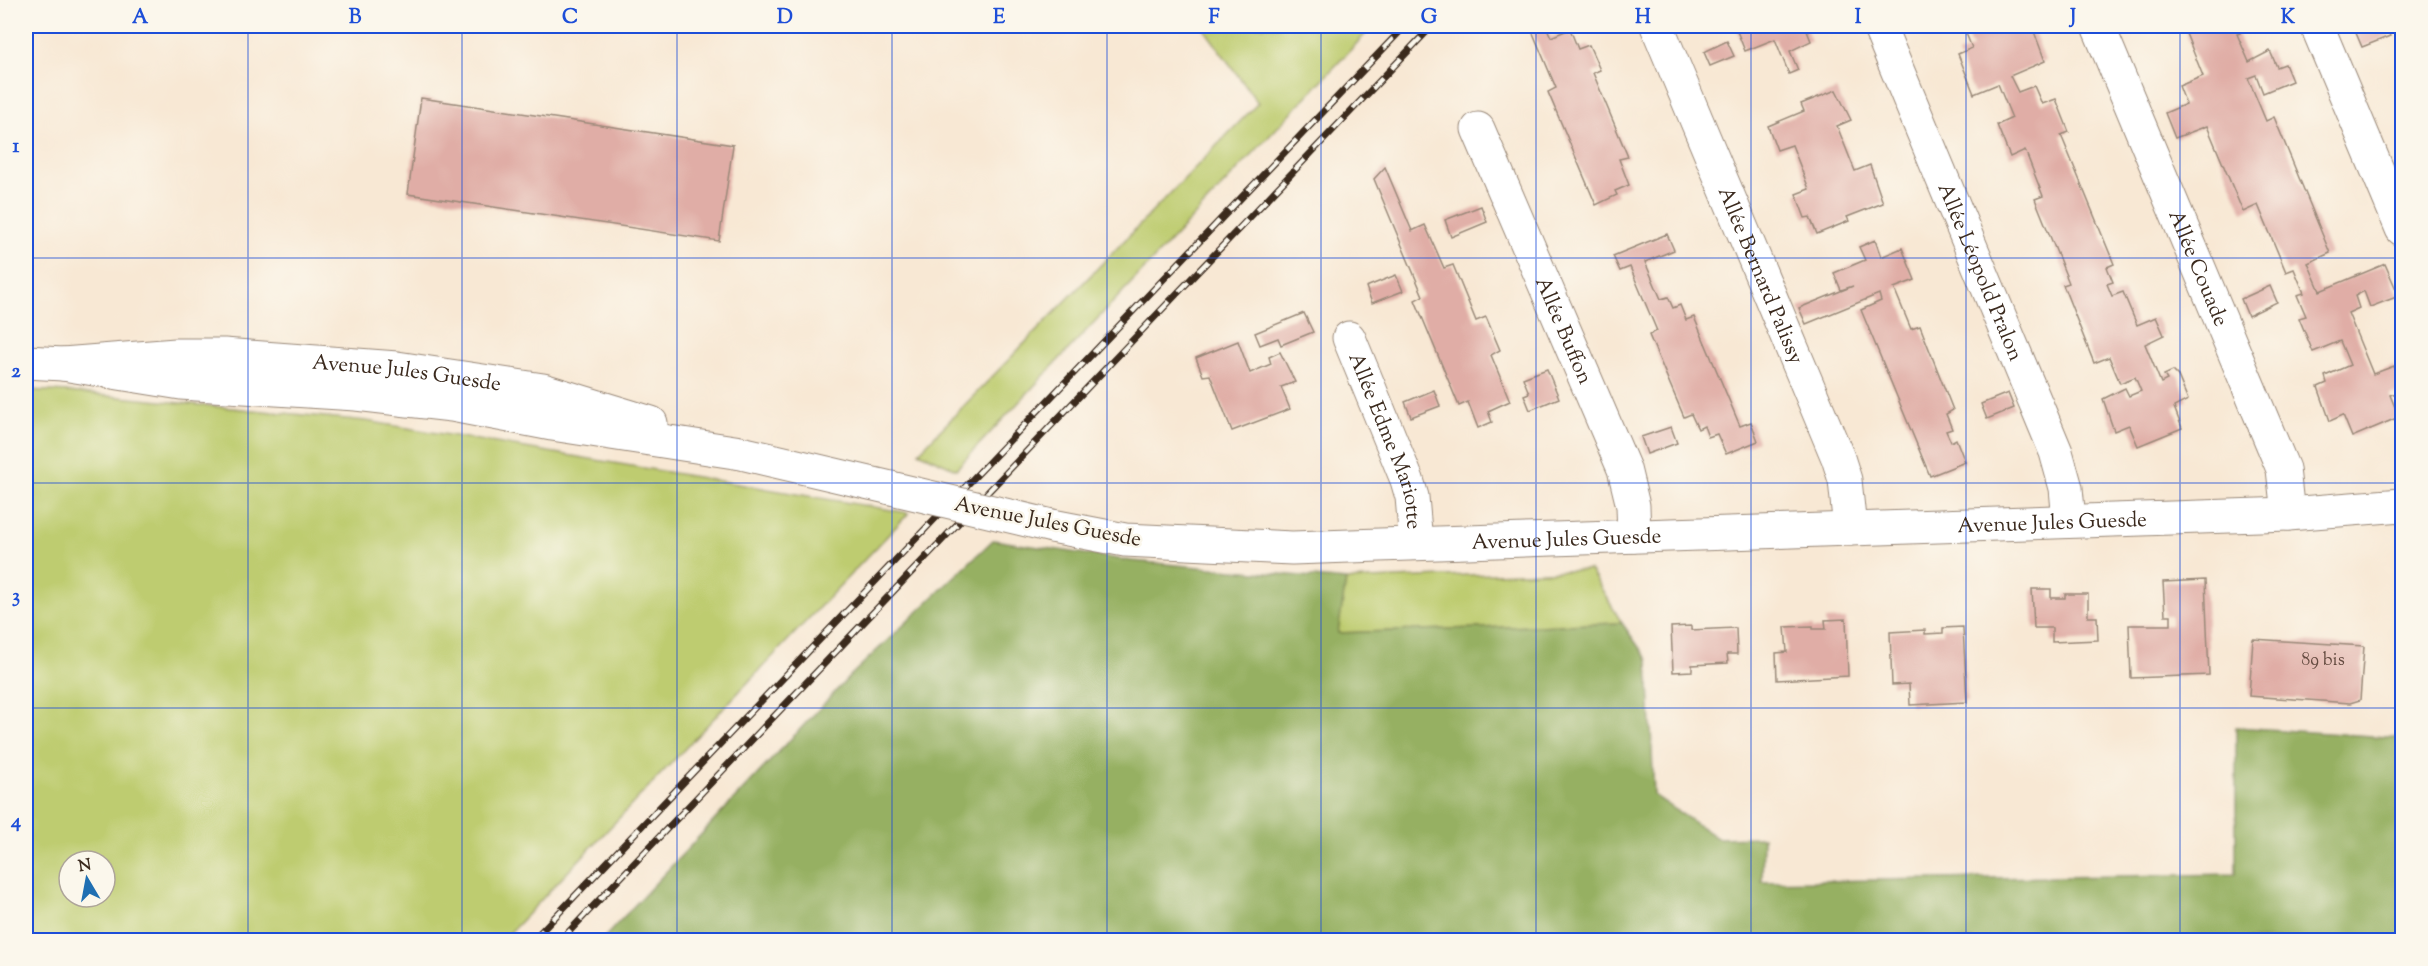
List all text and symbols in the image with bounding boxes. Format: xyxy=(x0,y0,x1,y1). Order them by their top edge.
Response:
text: A xyxy=(132,4,149,33)
text: B xyxy=(349,4,362,33)
text: C xyxy=(562,4,578,33)
text: D xyxy=(777,4,793,33)
text: E xyxy=(993,4,1006,33)
text: F xyxy=(1208,4,1220,33)
text: G xyxy=(1421,4,1438,33)
text: H xyxy=(1635,4,1651,33)
text: I xyxy=(1855,4,1862,33)
text: J xyxy=(2068,4,2076,33)
text: K xyxy=(2281,4,2296,33)
text: 1 xyxy=(13,133,20,162)
street label: Allée Léopold Pralon xyxy=(1929,179,2030,366)
street label: Allée Bernard Palissy xyxy=(1709,183,1810,370)
street label: Allée Couade xyxy=(2159,206,2235,331)
street label: Allée Buffon xyxy=(1526,273,1599,389)
street label: Avenue Jules Guesde xyxy=(311,349,503,400)
street label: Allée Edme Mariotte xyxy=(1340,349,1428,531)
text: 2 xyxy=(11,358,21,387)
street label: Avenue Jules Guesde xyxy=(952,490,1144,556)
street label: Avenue Jules Guesde xyxy=(1957,506,2148,542)
street label: Avenue Jules Guesde xyxy=(1471,522,1662,559)
text: 3 xyxy=(12,583,20,612)
house number: 89 bis xyxy=(2301,648,2345,674)
text: 4 xyxy=(10,808,21,837)
north arrow xyxy=(57,849,117,909)
text: N xyxy=(77,854,93,879)

